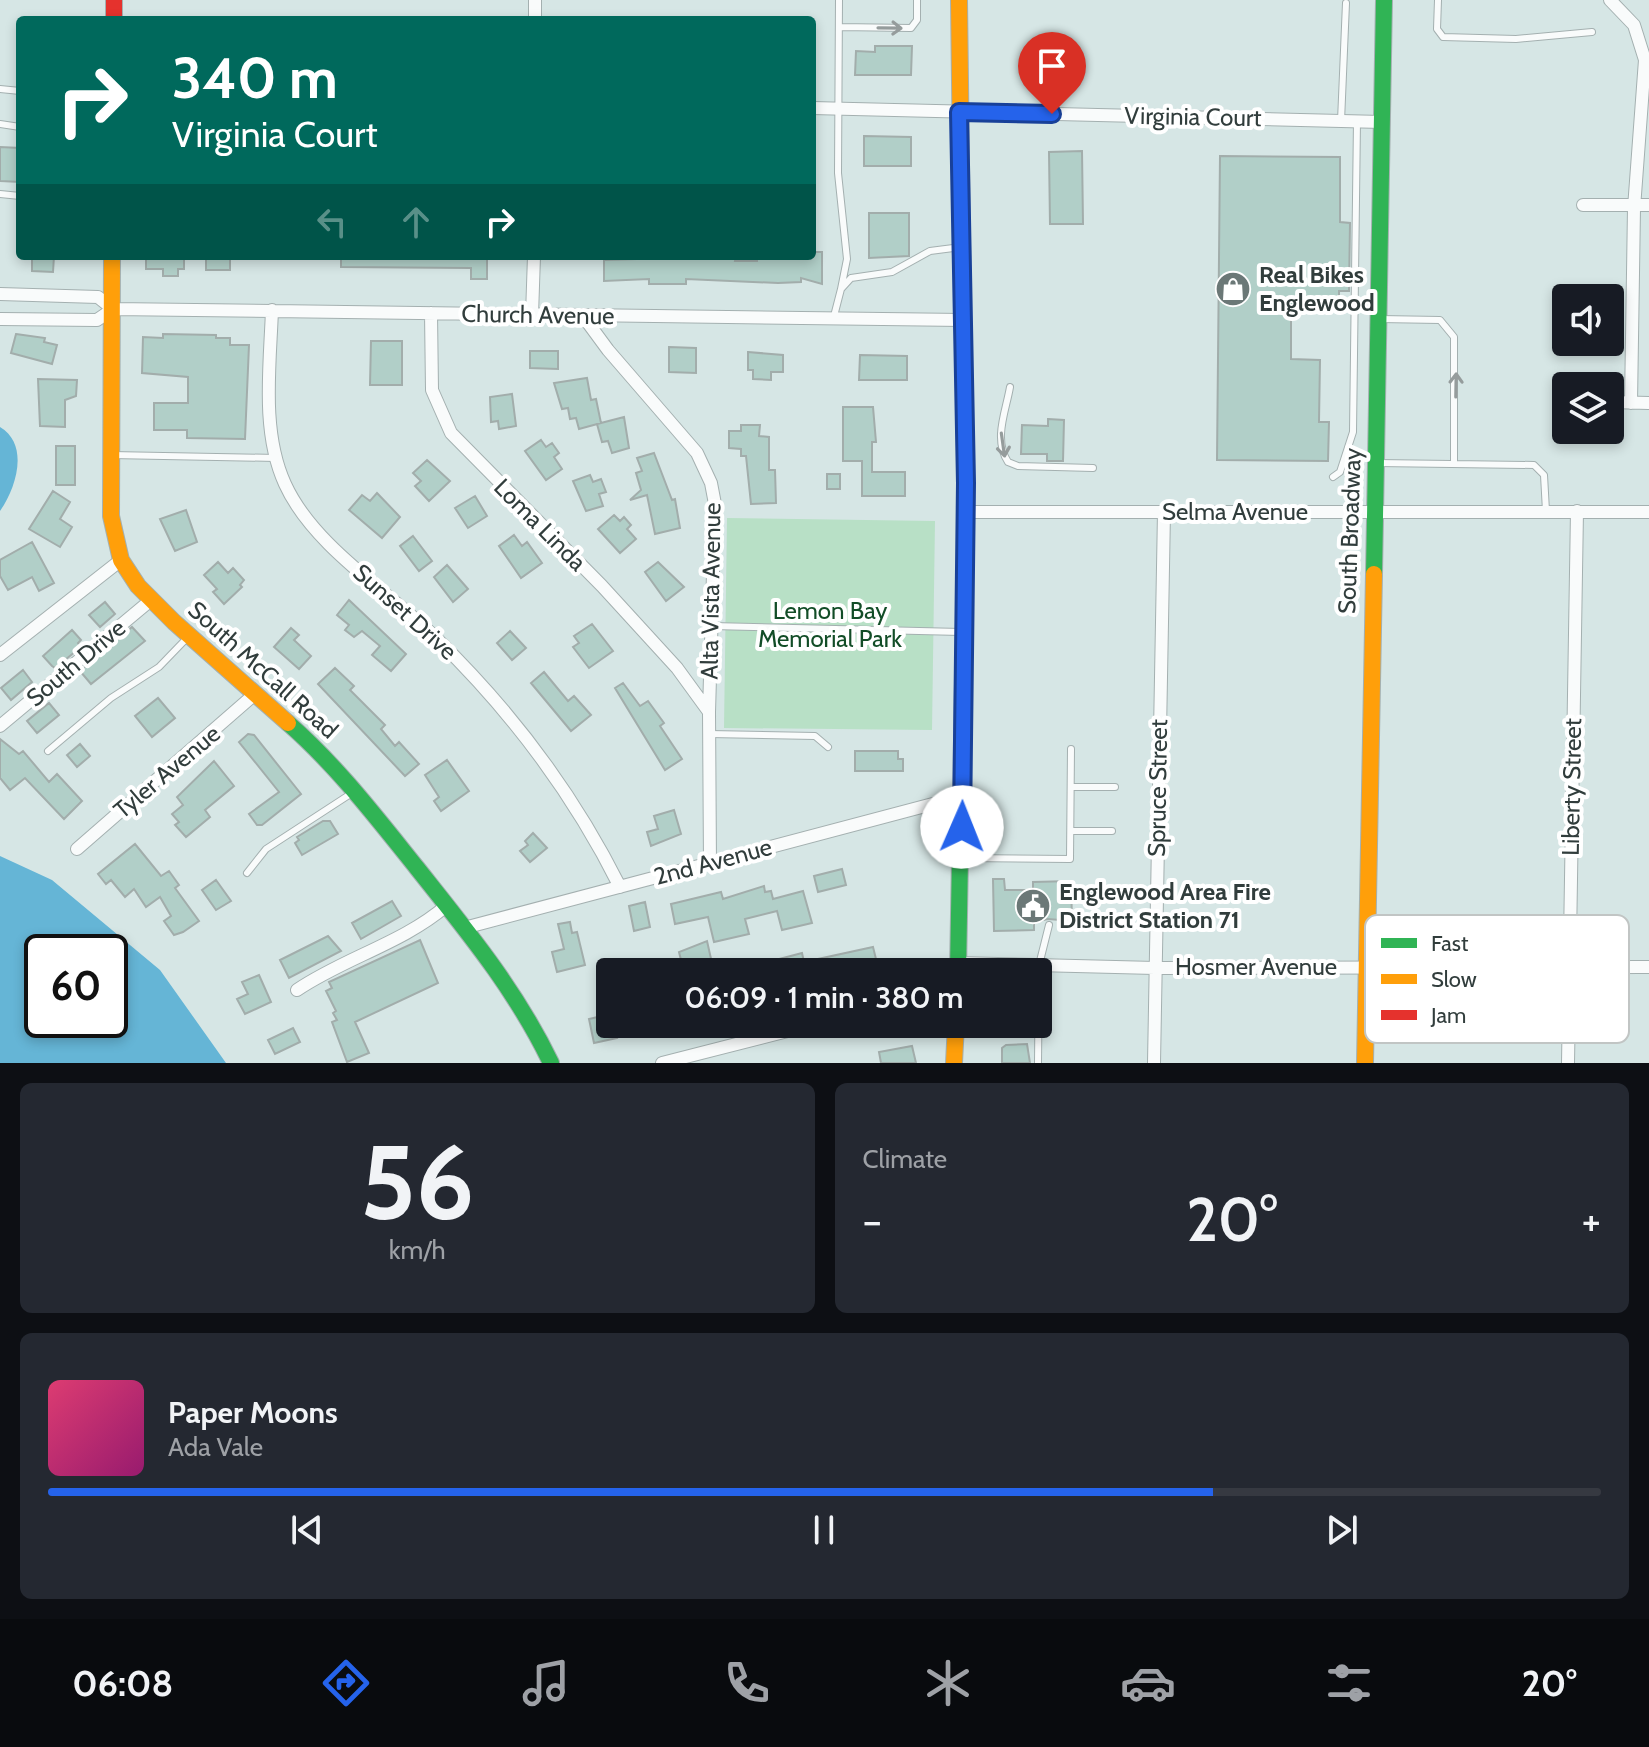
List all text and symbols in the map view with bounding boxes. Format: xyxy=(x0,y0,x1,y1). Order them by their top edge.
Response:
one-way arrow xyxy=(876,20,903,35)
pin xyxy=(1018,32,1086,114)
text: 340 m xyxy=(172,44,338,112)
icon: arrive xyxy=(1030,44,1074,88)
icon: right xyxy=(40,48,144,152)
street label: Virginia Court xyxy=(1124,101,1262,132)
text: Virginia Court xyxy=(172,112,378,156)
icon: left xyxy=(310,200,354,244)
icon: ahead xyxy=(394,200,438,244)
icon: right xyxy=(478,200,522,244)
place label: Real Bikes Englewood xyxy=(1259,260,1375,317)
shop icon: Real Bikes Englewood xyxy=(1214,270,1252,308)
map controls xyxy=(1552,284,1624,444)
button: sound xyxy=(1552,284,1624,356)
street label: Church Avenue xyxy=(461,299,615,330)
one-way arrow xyxy=(1448,372,1463,399)
button: layers xyxy=(1552,372,1624,444)
one-way arrow xyxy=(996,431,1011,457)
street label: South Broadway xyxy=(1332,447,1367,615)
street label: Loma Linda xyxy=(488,473,593,577)
street label: Selma Avenue xyxy=(1162,497,1308,526)
street label: Alta Vista Avenue xyxy=(694,502,727,680)
street label: Sunset Drive xyxy=(348,558,463,666)
street label: South McCall Road xyxy=(183,595,344,744)
park label: Lemon Bay Memorial Park xyxy=(758,596,902,653)
street label: South Drive xyxy=(20,613,131,712)
street label: Liberty Street xyxy=(1556,718,1587,856)
street label: Tyler Avenue xyxy=(108,719,226,824)
street label: Spruce Street xyxy=(1142,719,1173,857)
position arrow xyxy=(920,785,1004,869)
street label: 2nd Avenue xyxy=(651,832,775,891)
place label: Englewood Area Fire District Station 71 xyxy=(1059,877,1271,934)
public building icon: Englewood Area Fire District Station 71 xyxy=(1014,887,1052,925)
legend xyxy=(1365,915,1629,1043)
text: Fast xyxy=(1431,930,1469,957)
speed limit sign: 60 xyxy=(24,934,128,1038)
street label: Hosmer Avenue xyxy=(1175,952,1337,981)
text: Slow xyxy=(1431,966,1477,993)
text: 06:09 · 1 min · 380 m xyxy=(685,979,963,1016)
text: Jam xyxy=(1430,1002,1466,1029)
text: 56 xyxy=(360,1119,474,1245)
text: Climate xyxy=(863,1143,947,1175)
text: 20° xyxy=(1186,1183,1277,1256)
text: − xyxy=(863,1194,882,1247)
text: + xyxy=(1582,1194,1601,1247)
text: km/h xyxy=(389,1234,446,1266)
text: Paper Moons xyxy=(168,1394,338,1431)
text: Ada Vale xyxy=(168,1431,263,1463)
icon: previous xyxy=(285,1508,329,1552)
icon: pause xyxy=(802,1508,846,1552)
icon: next xyxy=(1320,1508,1364,1552)
icon: directions xyxy=(318,1655,374,1711)
icon: music xyxy=(518,1655,574,1711)
icon: phone xyxy=(719,1655,775,1711)
icon: climate xyxy=(920,1655,976,1711)
icon: car xyxy=(1120,1655,1176,1711)
icon: filters xyxy=(1321,1655,1377,1711)
text: 06:08 xyxy=(72,1661,173,1705)
text: 20° xyxy=(1522,1661,1577,1705)

